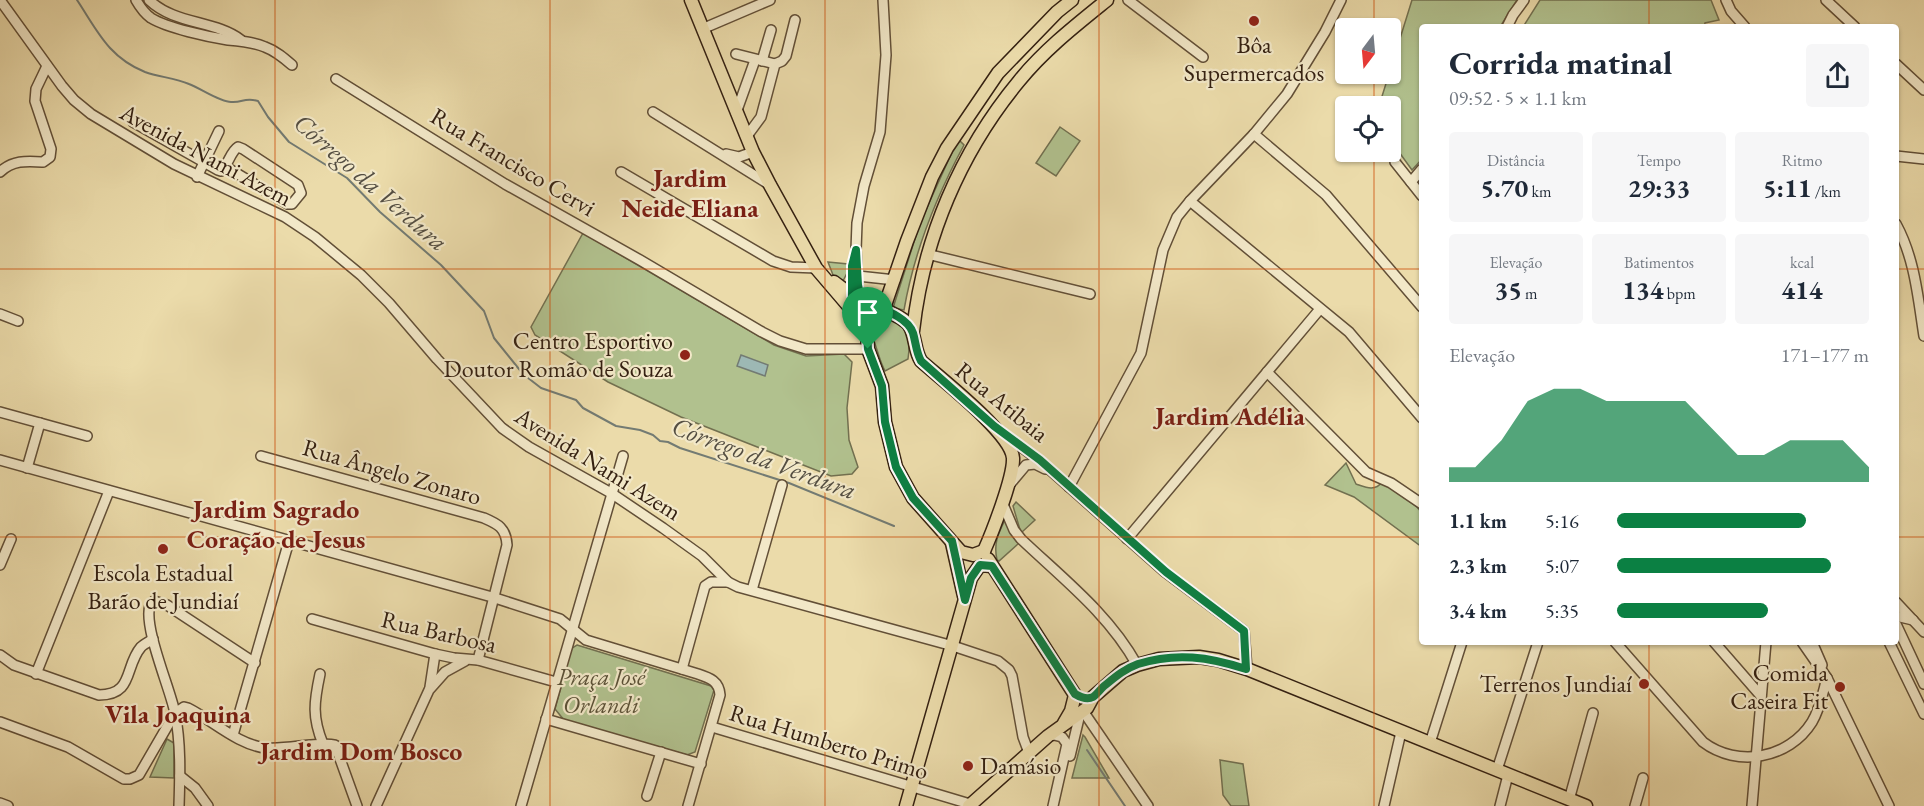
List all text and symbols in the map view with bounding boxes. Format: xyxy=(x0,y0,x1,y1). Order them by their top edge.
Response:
marker: Bôa Supermercados xyxy=(1247,14,1261,28)
north arrow xyxy=(1335,18,1401,84)
map controls xyxy=(1335,18,1401,162)
place label: Bôa Supermercados xyxy=(1184,29,1324,88)
text: Corrida matinal xyxy=(1449,41,1672,84)
button: share xyxy=(1806,44,1869,107)
text: 09:52 · 5 × 1.1 km xyxy=(1449,85,1587,111)
street label: Avenida Nami Azem xyxy=(114,96,298,213)
button: locate xyxy=(1335,96,1401,162)
street label: Rua Francisco Cervi xyxy=(425,100,601,223)
water label: Córrego da Verdura xyxy=(287,106,455,258)
text: Distância xyxy=(1487,150,1545,171)
text: Tempo xyxy=(1637,150,1681,171)
text: Ritmo xyxy=(1782,150,1822,171)
district label: Jardim Neide Eliana xyxy=(621,161,759,225)
text: 5.70 xyxy=(1481,171,1528,205)
text: 29:33 xyxy=(1628,171,1690,205)
text: 5:11 xyxy=(1763,171,1812,205)
text: km xyxy=(1528,181,1551,202)
text: /km xyxy=(1812,181,1841,202)
text: Elevação xyxy=(1490,252,1542,273)
text: Batimentos xyxy=(1624,252,1694,273)
text: kcal xyxy=(1790,252,1814,273)
text: 35 xyxy=(1494,273,1522,307)
text: 134 xyxy=(1622,273,1664,307)
text: 414 xyxy=(1781,273,1823,307)
text: m xyxy=(1522,283,1538,304)
text: bpm xyxy=(1664,283,1696,304)
pin xyxy=(842,287,893,349)
icon: arrive xyxy=(851,296,884,329)
place label: Centro Esportivo Doutor Romão de Souza xyxy=(444,325,673,384)
text: Elevação xyxy=(1449,342,1515,368)
text: 171–177 m xyxy=(1781,342,1869,368)
marker: Centro Esportivo Doutor Romão de Souza xyxy=(678,348,692,362)
street label: Rua Atibaia xyxy=(949,355,1056,449)
street label: Avenida Nami Azem xyxy=(508,399,687,527)
district label: Jardim Adélia xyxy=(1152,399,1305,433)
water label: Córrego da Verdura xyxy=(667,409,861,507)
street label: Rua Ângelo Zonaro xyxy=(299,431,485,512)
district label: Jardim Sagrado Coração de Jesus xyxy=(187,492,365,556)
text: 1.1 km xyxy=(1449,508,1507,534)
text: 5:16 xyxy=(1545,508,1579,534)
marker: Escola Estadual Barão de Jundiaí xyxy=(156,542,170,556)
text: 2.3 km xyxy=(1449,553,1507,579)
text: 5:07 xyxy=(1545,553,1579,579)
place label: Escola Estadual Barão de Jundiaí xyxy=(87,557,239,616)
text: 3.4 km xyxy=(1449,598,1507,624)
text: 5:35 xyxy=(1545,598,1579,624)
street label: Rua Barbosa xyxy=(378,603,500,660)
place label: Comida Caseira Fit xyxy=(1730,657,1828,716)
park label: Praça José Orlandi xyxy=(557,661,647,720)
place label: Terrenos Jundiaí xyxy=(1480,668,1632,699)
marker: Terrenos Jundiaí xyxy=(1637,677,1651,691)
marker: Comida Caseira Fit xyxy=(1833,680,1847,694)
district label: Vila Joaquina xyxy=(105,697,252,731)
street label: Rua Humberto Primo xyxy=(726,697,933,787)
district label: Jardim Dom Bosco xyxy=(257,734,462,768)
place label: Damásio xyxy=(980,750,1062,781)
marker: Damásio xyxy=(961,759,975,773)

